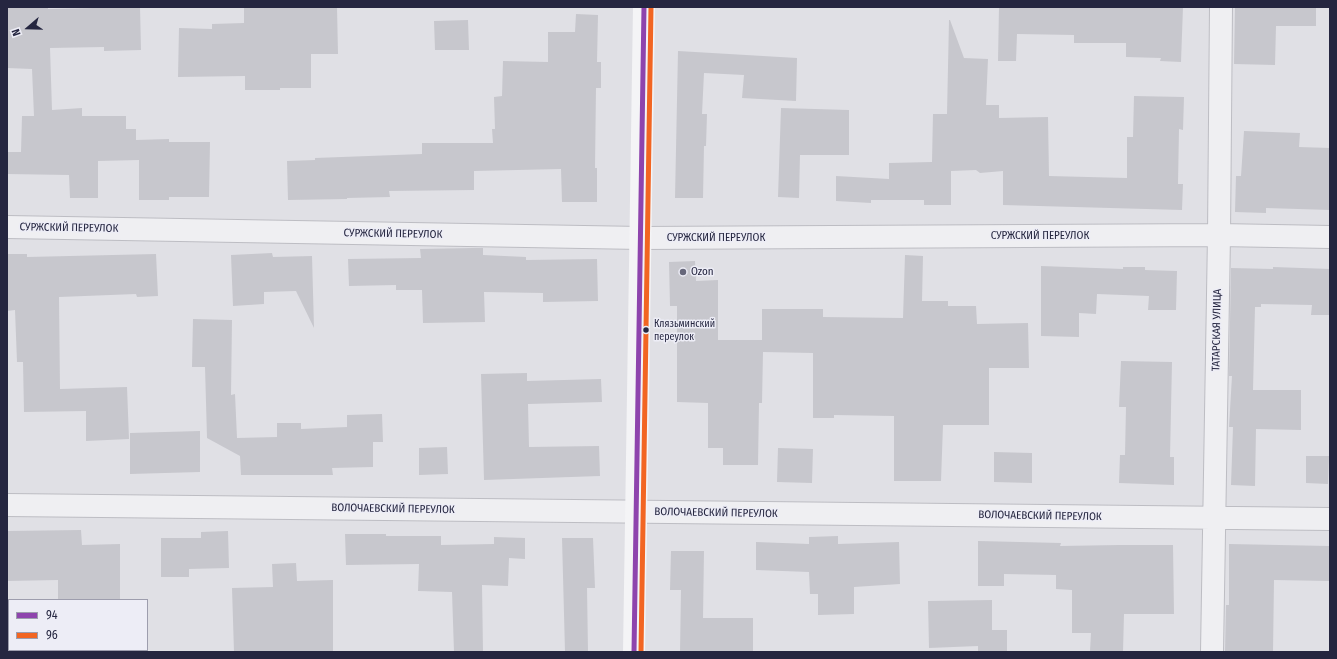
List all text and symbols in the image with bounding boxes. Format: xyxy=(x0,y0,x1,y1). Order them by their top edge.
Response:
north arrow xyxy=(8,8,48,48)
text: N xyxy=(9,27,23,38)
street label: СУРЖСКИЙ ПЕРЕУЛОК xyxy=(20,221,118,235)
street label: СУРЖСКИЙ ПЕРЕУЛОК xyxy=(344,227,442,241)
street label: СУРЖСКИЙ ПЕРЕУЛОК xyxy=(991,229,1089,243)
street label: СУРЖСКИЙ ПЕРЕУЛОК xyxy=(667,231,765,245)
place label: Ozon xyxy=(691,265,714,279)
marker: Ozon xyxy=(678,267,688,277)
street label: ТАТАРСКАЯ УЛИЦА xyxy=(1210,289,1224,371)
place label: Клязьминский переулок xyxy=(654,318,715,342)
marker: Клязьминский переулок xyxy=(641,325,651,335)
street label: ВОЛОЧАЕВСКИЙ ПЕРЕУЛОК xyxy=(331,501,455,517)
street label: ВОЛОЧАЕВСКИЙ ПЕРЕУЛОК xyxy=(654,505,778,521)
street label: ВОЛОЧАЕВСКИЙ ПЕРЕУЛОК xyxy=(978,508,1102,524)
legend xyxy=(8,599,148,651)
text: 94 xyxy=(46,608,58,622)
text: 96 xyxy=(46,628,58,642)

